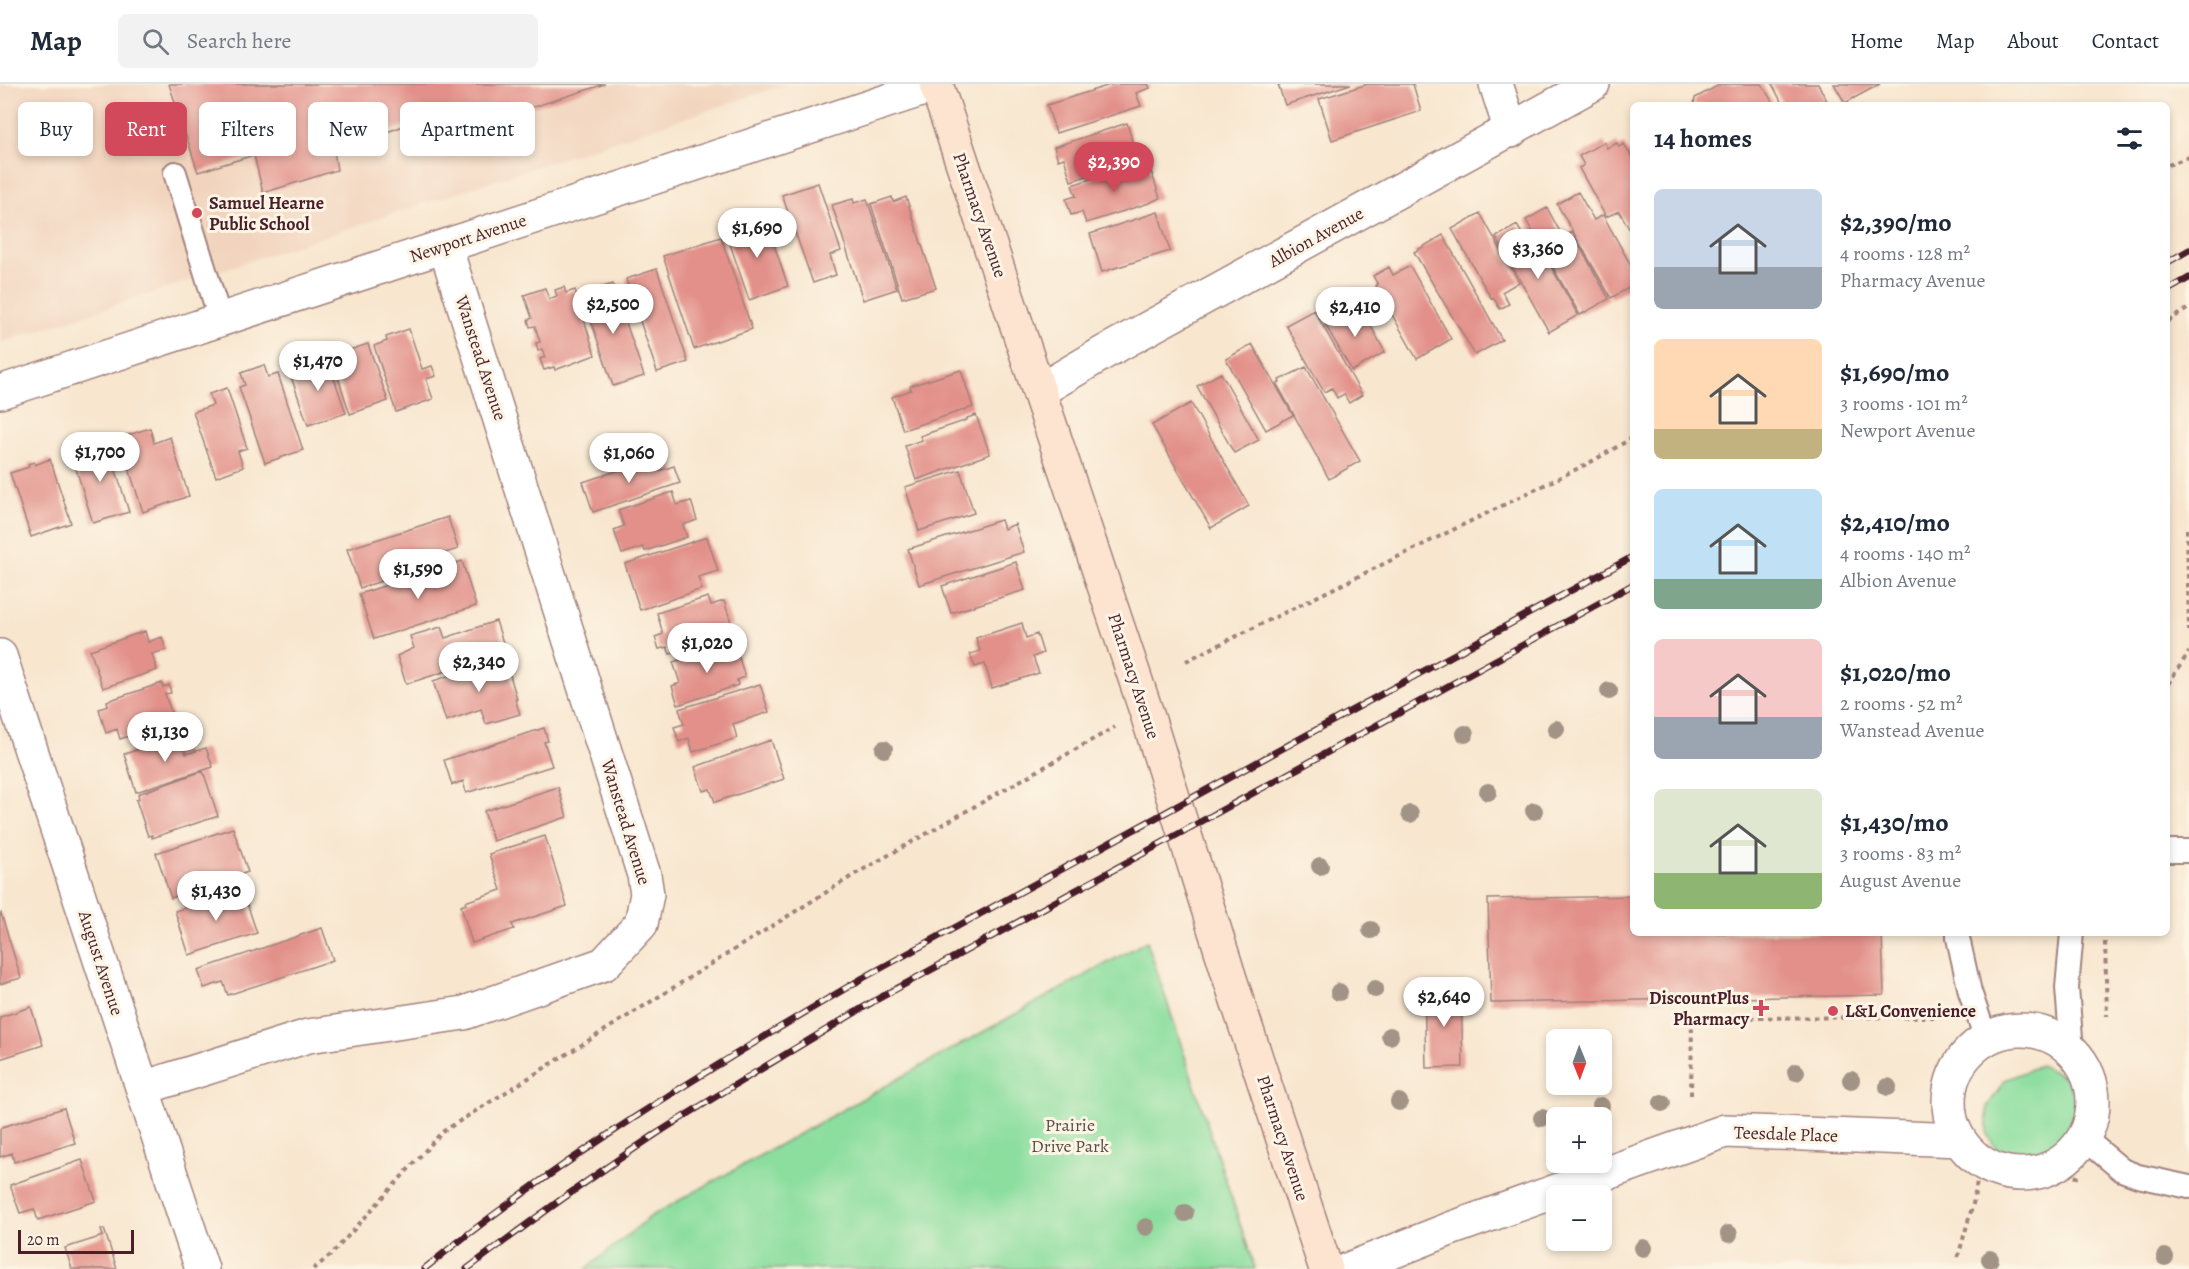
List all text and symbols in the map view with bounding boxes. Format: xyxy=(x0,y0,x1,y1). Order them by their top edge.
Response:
search box xyxy=(118,14,538,68)
text: Map xyxy=(30,22,82,60)
icon: search xyxy=(139,25,172,58)
text: Search here xyxy=(187,26,291,56)
text: Home xyxy=(1850,27,1903,55)
text: Map xyxy=(1936,27,1974,55)
text: About xyxy=(2007,27,2059,55)
text: Contact xyxy=(2092,27,2159,55)
chip: Buy xyxy=(18,102,93,156)
chip: Rent xyxy=(105,102,187,156)
chip: Filters xyxy=(199,102,296,156)
chip: New xyxy=(308,102,388,156)
chip: Apartment xyxy=(400,102,535,156)
text: 14 homes xyxy=(1654,121,1752,156)
icon: filters xyxy=(2113,122,2146,155)
pin: $2,390 xyxy=(1065,142,1163,193)
text: $2,390 xyxy=(1088,148,1140,175)
street label: Pharmacy Avenue xyxy=(947,149,1013,281)
place label: Samuel Hearne Public School xyxy=(209,191,324,236)
street label: Albion Avenue xyxy=(1263,201,1368,273)
text: $2,390/mo xyxy=(1840,205,1952,240)
marker: Samuel Hearne Public School xyxy=(190,206,204,220)
street label: Newport Avenue xyxy=(406,208,530,268)
pin: $1,690 xyxy=(708,208,806,259)
icon: home xyxy=(1702,213,1774,285)
text: $1,690 xyxy=(732,214,782,241)
pin: $3,360 xyxy=(1489,229,1587,280)
text: $3,360 xyxy=(1512,235,1564,262)
text: 4 rooms · 128 m² xyxy=(1840,240,1970,267)
text: Pharmacy Avenue xyxy=(1840,267,1986,294)
pin: $2,500 xyxy=(564,284,662,335)
pin: $2,410 xyxy=(1306,287,1404,338)
text: $2,500 xyxy=(586,290,640,317)
street label: Wanstead Avenue xyxy=(449,291,513,424)
text: $2,410 xyxy=(1330,293,1380,320)
pin: $1,470 xyxy=(269,341,367,392)
text: $1,470 xyxy=(293,347,343,374)
text: $1,690/mo xyxy=(1840,355,1949,390)
icon: home xyxy=(1702,363,1774,435)
text: 3 rooms · 101 m² xyxy=(1840,390,1968,417)
text: Newport Avenue xyxy=(1840,417,1975,444)
pin: $1,700 xyxy=(51,432,149,483)
pin: $1,060 xyxy=(580,433,678,484)
text: $1,700 xyxy=(75,438,125,465)
text: $1,060 xyxy=(603,439,655,466)
text: $2,410/mo xyxy=(1840,505,1950,540)
icon: home xyxy=(1702,513,1774,585)
text: 4 rooms · 140 m² xyxy=(1840,540,1971,567)
pin: $1,590 xyxy=(369,549,467,600)
text: $1,590 xyxy=(393,555,443,582)
text: Albion Avenue xyxy=(1840,567,1956,594)
street label: Pharmacy Avenue xyxy=(1102,610,1166,742)
pin: $1,020 xyxy=(658,623,756,674)
text: $1,020 xyxy=(681,629,733,656)
pin: $2,340 xyxy=(430,642,528,693)
text: $2,340 xyxy=(453,648,505,675)
text: $1,020/mo xyxy=(1840,655,1951,690)
icon: home xyxy=(1702,663,1774,735)
text: 2 rooms · 52 m² xyxy=(1840,690,1963,717)
pin: $1,130 xyxy=(116,712,214,763)
text: Wanstead Avenue xyxy=(1840,717,1985,744)
text: $1,130 xyxy=(141,718,189,745)
street label: Wanstead Avenue xyxy=(595,755,656,888)
text: $1,430/mo xyxy=(1840,805,1949,840)
icon: home xyxy=(1702,813,1774,885)
text: 3 rooms · 83 m² xyxy=(1840,840,1961,867)
text: August Avenue xyxy=(1840,867,1961,894)
pin: $1,430 xyxy=(167,871,265,922)
text: $1,430 xyxy=(191,877,241,904)
street label: August Avenue xyxy=(72,907,129,1019)
pin: $2,640 xyxy=(1395,977,1493,1028)
text: $2,640 xyxy=(1417,983,1471,1010)
place label: DiscountPlus Pharmacy xyxy=(1649,986,1750,1031)
place label: L&L Convenience xyxy=(1845,999,1976,1023)
marker: DiscountPlus Pharmacy xyxy=(1754,1001,1768,1015)
marker: L&L Convenience xyxy=(1826,1004,1840,1018)
north arrow xyxy=(1546,1029,1612,1095)
map controls xyxy=(1546,1029,1612,1251)
street label: Pharmacy Avenue xyxy=(1251,1072,1315,1204)
button: + xyxy=(1546,1107,1612,1173)
park label: Prairie Drive Park xyxy=(1031,1113,1109,1158)
street label: Teesdale Place xyxy=(1733,1120,1839,1148)
button: − xyxy=(1546,1185,1612,1251)
scale bar xyxy=(18,1227,134,1254)
text: 20 m xyxy=(27,1229,60,1251)

